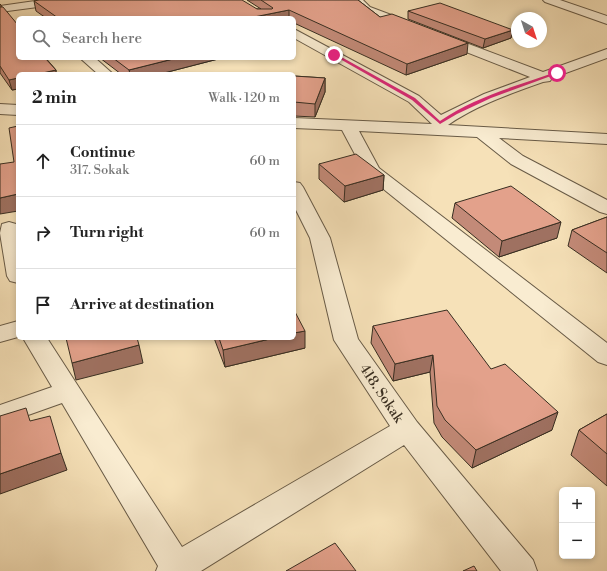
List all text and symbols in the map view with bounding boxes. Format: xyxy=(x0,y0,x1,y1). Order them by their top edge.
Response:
north arrow xyxy=(511,12,547,48)
search box xyxy=(16,16,296,60)
icon: search xyxy=(30,27,52,49)
text: Search here xyxy=(62,29,142,48)
route end xyxy=(325,46,343,64)
route start xyxy=(548,64,566,82)
text: 2 min xyxy=(32,87,77,109)
text: Walk · 120 m xyxy=(208,90,280,106)
text: Continue xyxy=(70,143,135,162)
icon: ahead xyxy=(32,150,54,172)
text: 60 m xyxy=(249,153,280,169)
text: 317. Sokak xyxy=(70,162,129,178)
icon: right xyxy=(32,222,54,244)
text: Turn right xyxy=(70,223,144,242)
text: 60 m xyxy=(249,225,280,241)
icon: arrive xyxy=(32,294,54,316)
text: Arrive at destination xyxy=(70,295,214,314)
street label: 418. Sokak xyxy=(355,361,408,427)
map controls xyxy=(559,487,595,559)
button: + xyxy=(559,487,595,523)
button: − xyxy=(559,523,595,559)

